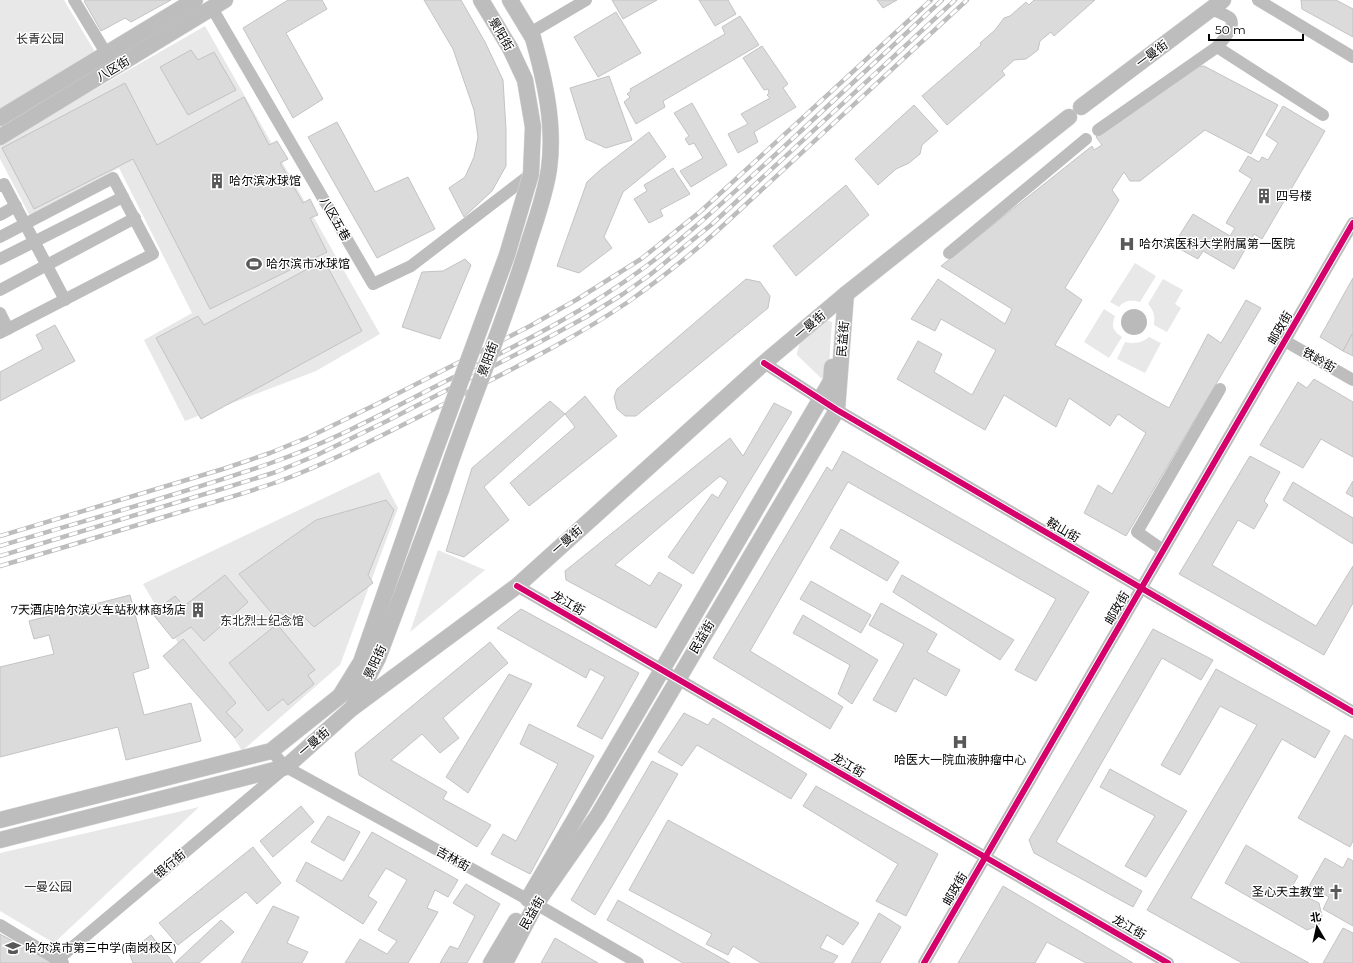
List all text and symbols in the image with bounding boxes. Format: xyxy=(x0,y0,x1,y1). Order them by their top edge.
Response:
street label: 景阳街 xyxy=(486,14,517,53)
scale bar xyxy=(1209,16,1303,42)
text: 50 m xyxy=(1215,22,1246,37)
park label: 长青公园 xyxy=(16,31,64,46)
street label: 一曼街 xyxy=(1133,37,1171,70)
street label: 八区街 xyxy=(93,53,132,84)
building icon: 哈尔滨冰球馆 xyxy=(208,172,226,190)
place label: 哈尔滨冰球馆 xyxy=(229,173,301,188)
building icon: 四号楼 xyxy=(1255,187,1273,205)
place label: 四号楼 xyxy=(1276,188,1312,203)
street label: 八区五巷 xyxy=(317,194,354,243)
hospital icon: 哈尔滨医科大学附属第一医院 xyxy=(1118,235,1136,253)
place label: 哈尔滨医科大学附属第一医院 xyxy=(1139,236,1295,251)
sports icon: 哈尔滨市冰球馆 xyxy=(245,255,263,273)
place label: 哈尔滨市冰球馆 xyxy=(266,256,350,271)
street label: 一曼街 xyxy=(791,307,828,342)
street label: 邮政街 xyxy=(1264,308,1295,347)
street label: 民益街 xyxy=(833,320,852,358)
street label: 景阳街 xyxy=(474,339,501,378)
street label: 铁岭街 xyxy=(1300,344,1339,375)
street label: 鞍山街 xyxy=(1044,514,1083,545)
street label: 一曼街 xyxy=(548,522,585,557)
street label: 龙江街 xyxy=(549,587,588,618)
street label: 邮政街 xyxy=(1101,588,1132,627)
building icon: 7天酒店哈尔滨火车站秋林商场店 xyxy=(189,601,207,619)
place label: 7天酒店哈尔滨火车站秋林商场店 xyxy=(11,602,186,617)
park label: 东北烈士纪念馆 xyxy=(220,613,304,628)
street label: 民益街 xyxy=(686,617,717,656)
street label: 景阳街 xyxy=(360,642,389,681)
street label: 一曼街 xyxy=(295,724,332,759)
hospital icon: 哈医大一院血液肿瘤中心 xyxy=(951,733,969,751)
street label: 龙江街 xyxy=(829,749,868,780)
place label: 哈医大一院血液肿瘤中心 xyxy=(894,752,1026,767)
street label: 吉林街 xyxy=(434,843,473,874)
street label: 银行街 xyxy=(151,846,188,881)
street label: 邮政街 xyxy=(939,869,970,908)
park label: 一曼公园 xyxy=(24,879,72,894)
church icon: 圣心天主教堂 xyxy=(1327,883,1345,901)
place label: 圣心天主教堂 xyxy=(1252,884,1324,899)
street label: 民益街 xyxy=(516,893,547,932)
north arrow xyxy=(1297,907,1337,947)
text: 北 xyxy=(1309,909,1322,925)
street label: 龙江街 xyxy=(1110,911,1149,942)
school or university icon: 哈尔滨市第三中学(南岗校区) xyxy=(4,939,22,957)
place label: 哈尔滨市第三中学(南岗校区) xyxy=(25,940,177,955)

